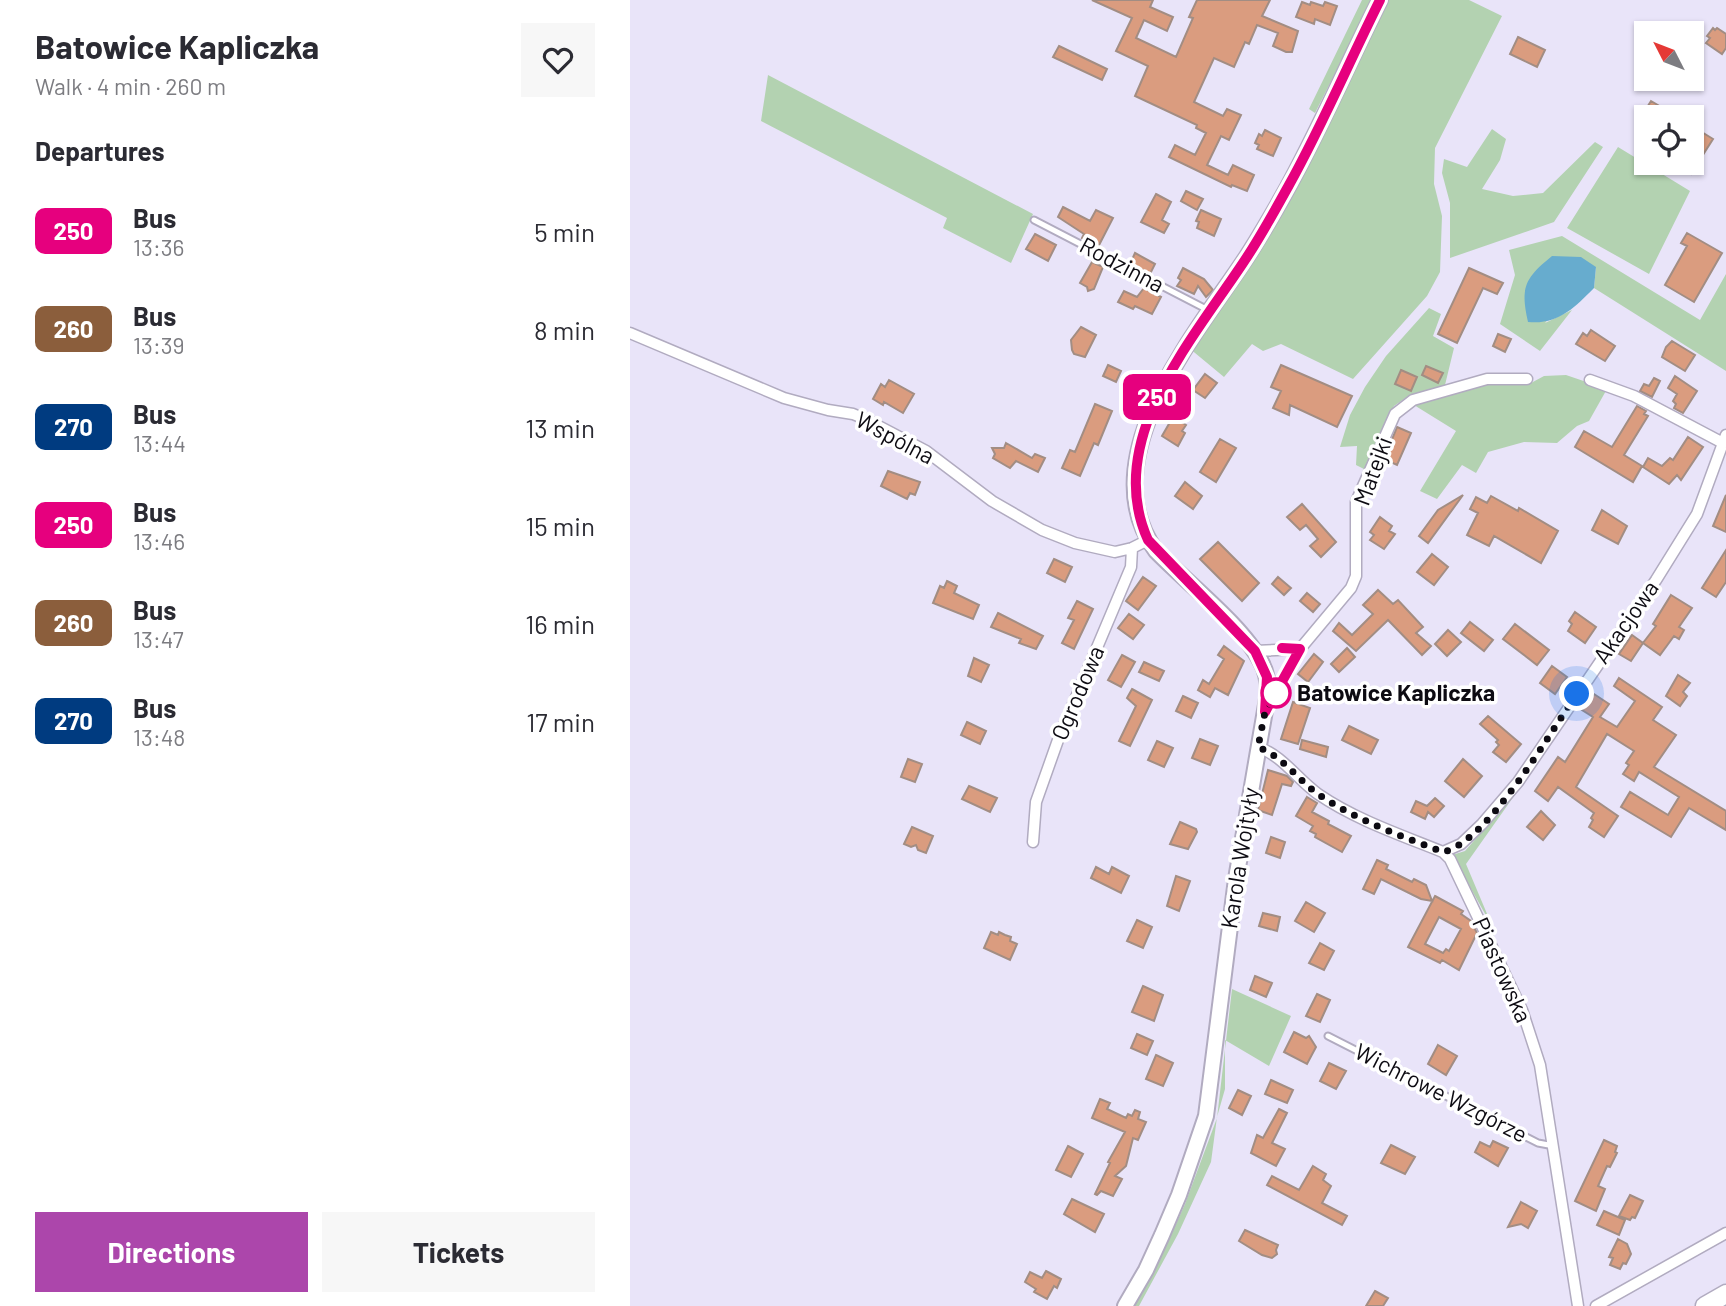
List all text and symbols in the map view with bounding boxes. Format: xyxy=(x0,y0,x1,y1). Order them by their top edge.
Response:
north arrow xyxy=(1634,21,1704,91)
map controls xyxy=(1634,21,1704,175)
button: heart xyxy=(521,23,595,97)
text: Batowice Kapliczka xyxy=(35,26,319,66)
text: Walk · 4 min · 260 m xyxy=(35,72,226,100)
button: locate xyxy=(1634,105,1704,175)
text: Departures xyxy=(35,135,165,166)
text: Bus xyxy=(133,202,176,233)
text: 250 xyxy=(53,216,94,245)
text: 5 min xyxy=(534,216,595,247)
street label: Rodzinna xyxy=(1075,230,1170,298)
text: 13:36 xyxy=(133,233,184,261)
text: Bus xyxy=(133,300,176,331)
text: 260 xyxy=(53,314,94,343)
text: 8 min xyxy=(534,314,595,345)
text: 13:39 xyxy=(133,331,185,359)
line badge: 250 xyxy=(1117,374,1197,420)
text: 250 xyxy=(1137,382,1177,411)
text: Bus xyxy=(133,398,176,429)
street label: Wspólna xyxy=(851,405,940,469)
text: 270 xyxy=(54,412,93,441)
text: 13 min xyxy=(525,412,595,443)
text: 13:44 xyxy=(133,429,186,457)
street label: Matejki xyxy=(1347,432,1397,509)
text: Bus xyxy=(133,496,176,527)
text: 250 xyxy=(53,510,94,539)
text: 15 min xyxy=(525,510,595,541)
text: 13:46 xyxy=(133,527,185,555)
street label: Akacjowa xyxy=(1587,575,1664,668)
text: Bus xyxy=(133,594,176,625)
text: 260 xyxy=(53,608,94,637)
text: 16 min xyxy=(525,608,595,639)
text: 13:47 xyxy=(133,625,184,653)
street label: Ogrodowa xyxy=(1045,641,1109,744)
your location xyxy=(1559,676,1594,711)
marker: Batowice Kapliczka xyxy=(1261,678,1291,708)
place label: Batowice Kapliczka xyxy=(1297,678,1495,706)
text: Bus xyxy=(133,692,176,723)
text: 270 xyxy=(54,706,93,735)
text: 17 min xyxy=(526,706,595,737)
text: 13:48 xyxy=(133,723,185,751)
street label: Karola Wojtyły xyxy=(1214,785,1264,931)
street label: Piastowska xyxy=(1467,913,1539,1027)
street label: Wichrowe Wzgórze xyxy=(1351,1037,1532,1148)
button: Directions xyxy=(35,1212,308,1292)
button: Tickets xyxy=(322,1212,595,1292)

